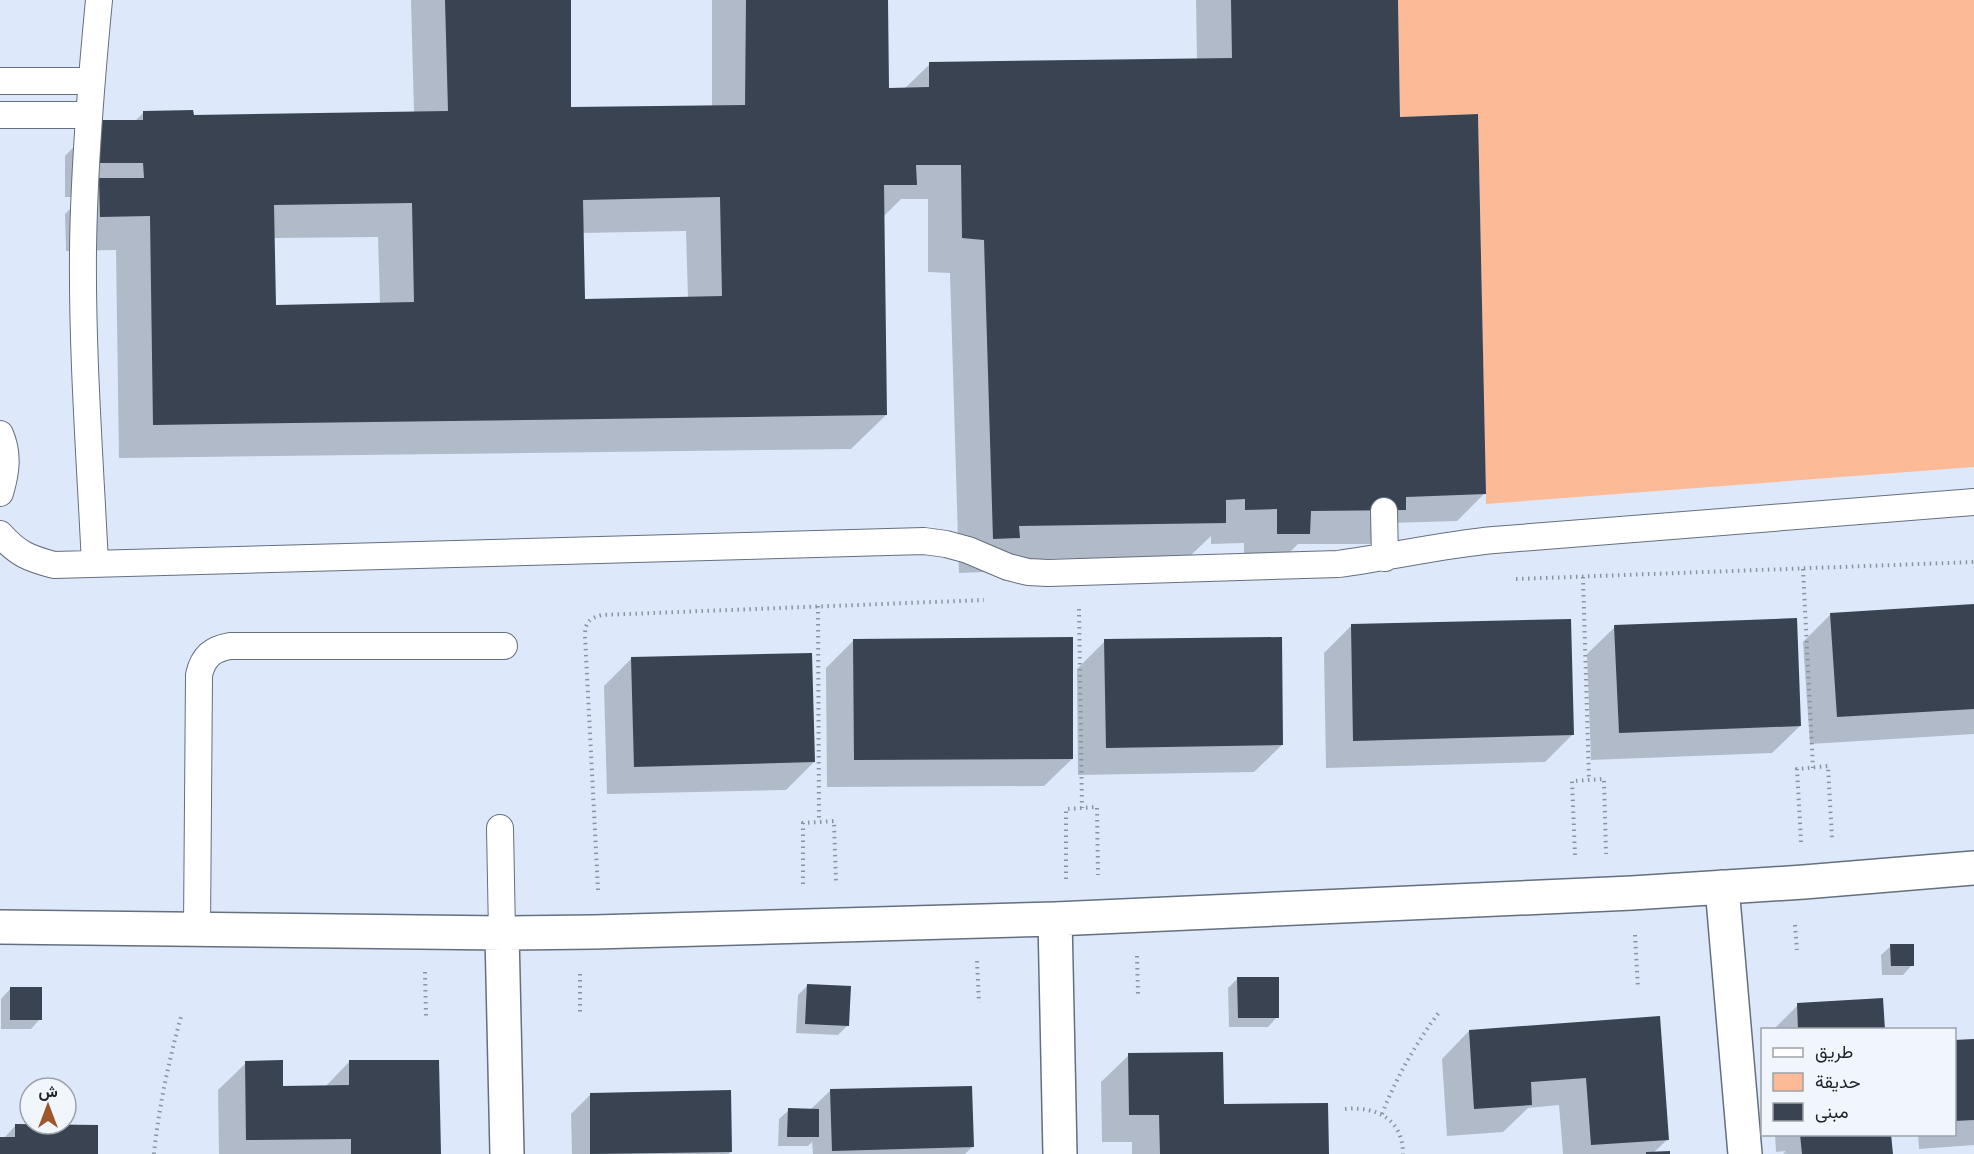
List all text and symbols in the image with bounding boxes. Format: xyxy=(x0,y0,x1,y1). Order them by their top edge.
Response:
legend xyxy=(1761,1028,1956,1136)
text: طريق xyxy=(1815,1041,1853,1063)
text: حديقة xyxy=(1815,1071,1861,1093)
north arrow xyxy=(18,1076,78,1136)
text: ش xyxy=(38,1082,58,1102)
text: مبنى xyxy=(1815,1101,1849,1123)

